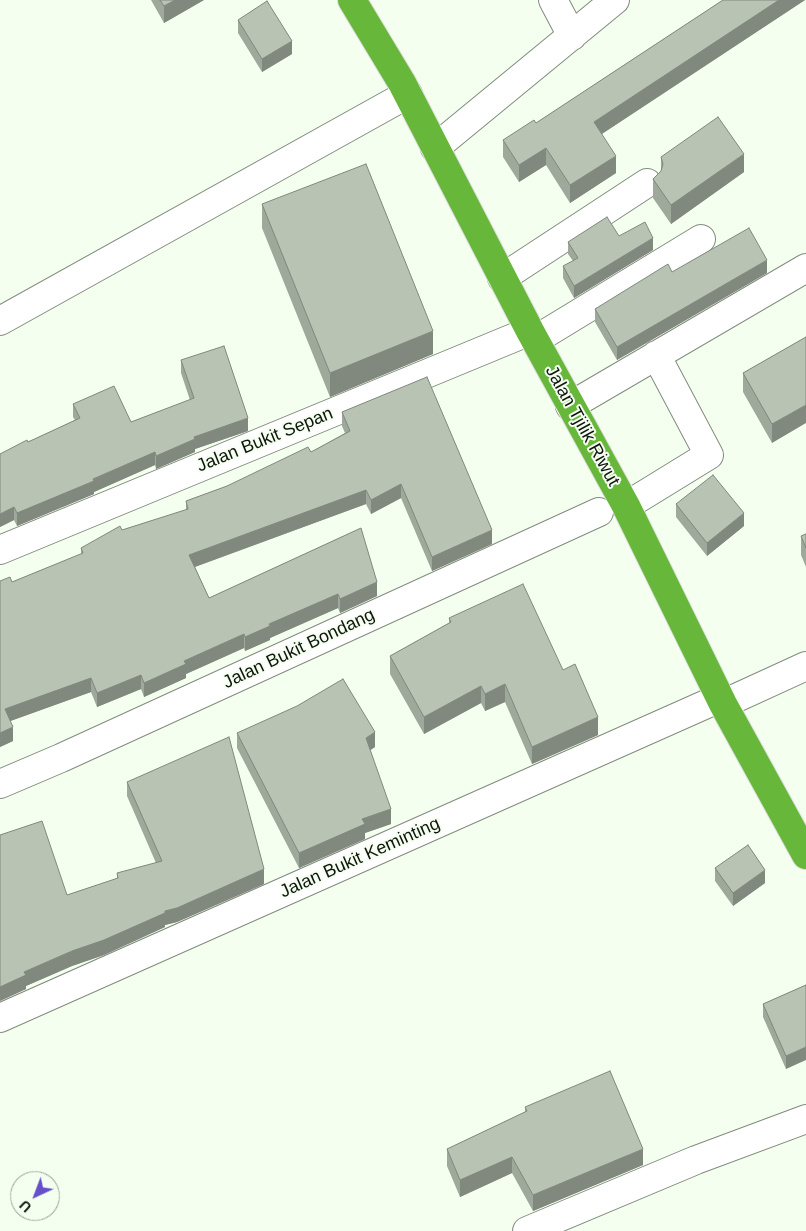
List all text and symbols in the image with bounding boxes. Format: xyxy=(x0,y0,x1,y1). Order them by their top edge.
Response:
street label: Jalan Tjilik Riwut xyxy=(540,362,624,490)
street label: Jalan Bukit Sepan xyxy=(194,403,336,477)
street label: Jalan Bukit Bondang xyxy=(220,604,378,694)
street label: Jalan Bukit Keminting xyxy=(277,813,443,903)
north arrow xyxy=(10,1171,60,1221)
text: U xyxy=(16,1197,35,1216)

